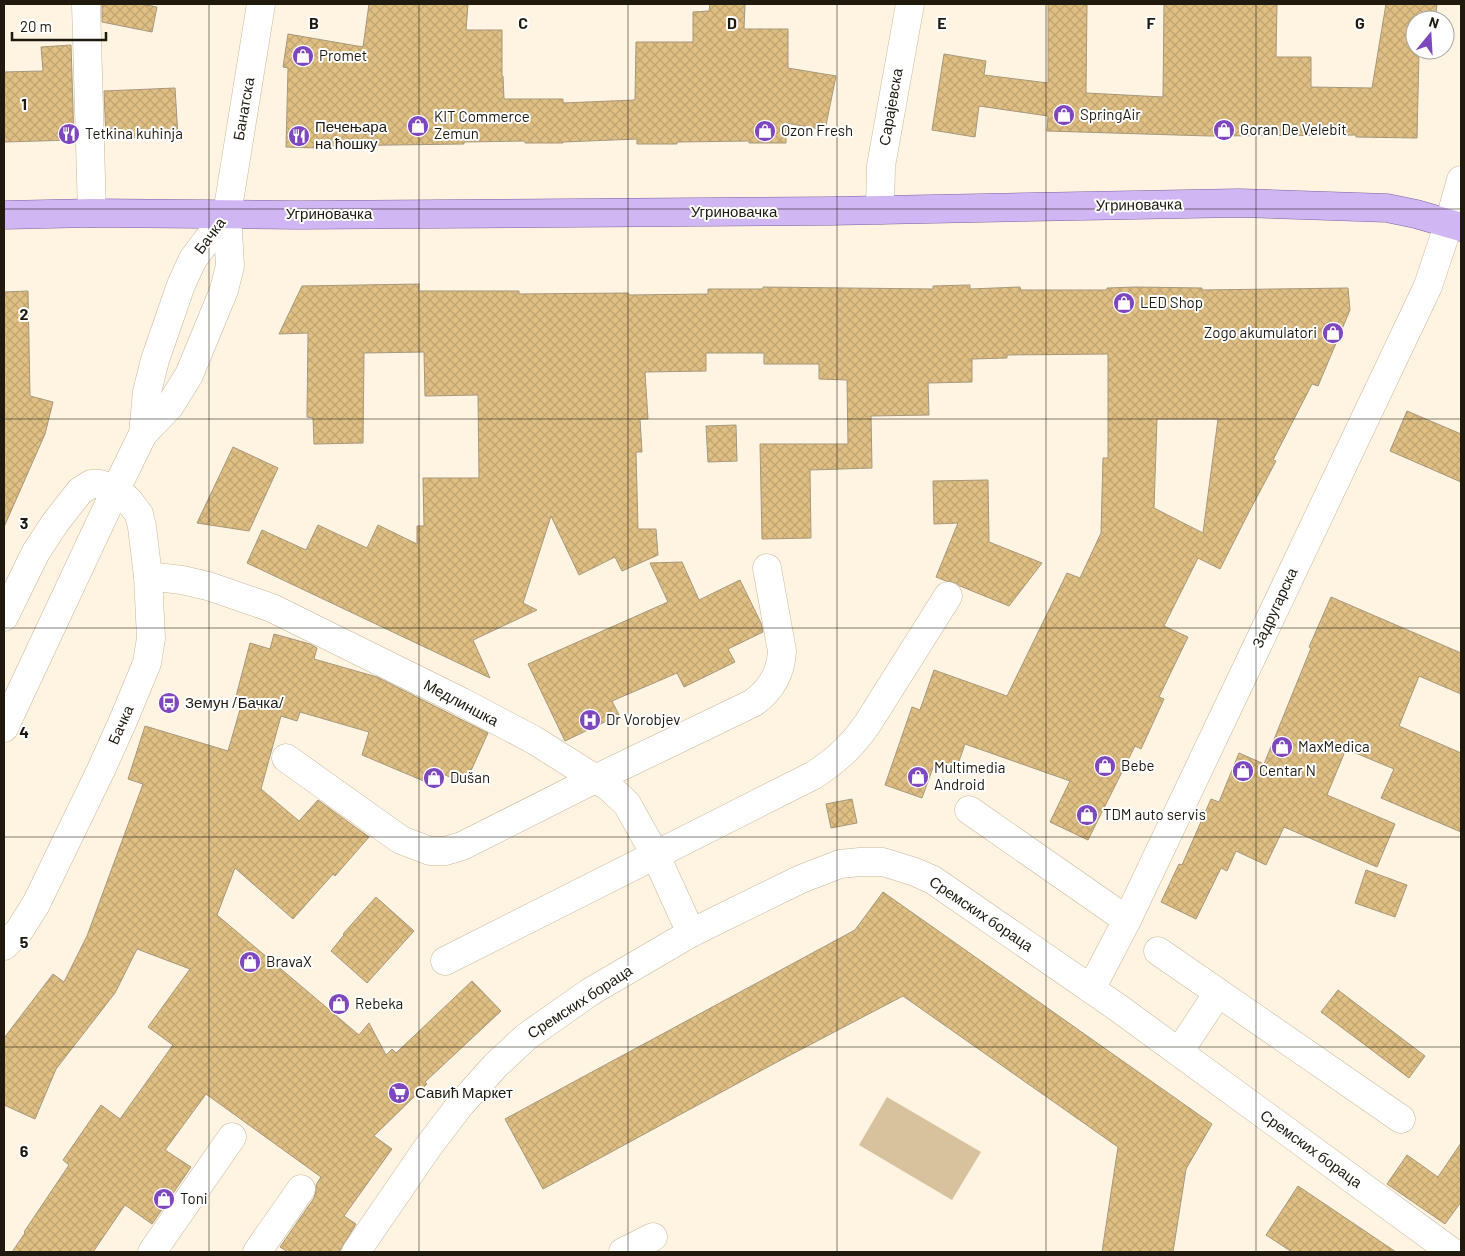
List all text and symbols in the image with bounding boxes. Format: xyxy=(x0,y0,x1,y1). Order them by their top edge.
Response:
scale bar xyxy=(12,10,106,42)
north arrow xyxy=(1405,10,1455,60)
text: B xyxy=(309,13,319,32)
text: C xyxy=(518,13,528,32)
text: D xyxy=(727,13,737,32)
text: E xyxy=(937,13,947,32)
text: F xyxy=(1147,13,1156,32)
text: G xyxy=(1355,13,1365,32)
text: N xyxy=(1427,13,1441,32)
text: 20 m xyxy=(20,17,52,35)
shop icon: Promet xyxy=(291,44,315,68)
place label: Promet xyxy=(319,46,367,64)
street label: Сарајевска xyxy=(874,66,906,147)
street label: Банатска xyxy=(229,75,258,142)
text: 1 xyxy=(21,94,27,113)
shop icon: SpringAir xyxy=(1052,103,1076,127)
place label: SpringAir xyxy=(1080,105,1141,123)
place label: KIT Commerce Zemun xyxy=(434,107,530,142)
shop icon: KIT Commerce Zemun xyxy=(406,114,430,138)
place label: Печењара на ћошку xyxy=(315,117,388,152)
shop icon: Goran De Velebit xyxy=(1212,118,1236,142)
shop icon: Ozon Fresh xyxy=(753,119,777,143)
place label: Goran De Velebit xyxy=(1240,120,1347,138)
place label: Ozon Fresh xyxy=(781,121,853,139)
restaurant icon: Tetkina kuhinja xyxy=(57,122,81,146)
place label: Tetkina kuhinja xyxy=(85,124,183,142)
restaurant icon: Печењара на ћошку xyxy=(287,124,311,148)
street label: Угриновачка xyxy=(1096,194,1183,214)
street label: Угриновачка xyxy=(691,202,778,220)
street label: Угриновачка xyxy=(286,204,373,222)
street label: Бачка xyxy=(190,213,229,257)
shop icon: LED Shop xyxy=(1112,291,1136,315)
place label: LED Shop xyxy=(1140,293,1203,311)
text: 2 xyxy=(20,304,29,323)
shop icon: Zogo akumulatori xyxy=(1321,321,1345,345)
place label: Zogo akumulatori xyxy=(1204,323,1317,341)
text: 3 xyxy=(20,513,28,532)
street label: Задругарска xyxy=(1248,564,1301,651)
street label: Медлиншка xyxy=(421,675,503,730)
bus stop icon: Земун /Бачка/ xyxy=(157,691,181,715)
place label: Земун /Бачка/ xyxy=(185,693,285,711)
street label: Бачка xyxy=(104,702,137,747)
hospital icon: Dr Vorobjev xyxy=(578,708,602,732)
place label: Dr Vorobjev xyxy=(606,710,680,728)
text: 4 xyxy=(19,722,29,741)
shop icon: MaxMedica xyxy=(1270,735,1294,759)
place label: MaxMedica xyxy=(1298,737,1370,755)
shop icon: Bebe xyxy=(1093,754,1117,778)
place label: Bebe xyxy=(1121,756,1154,774)
place label: Multimedia Android xyxy=(934,758,1005,793)
shop icon: Centar N xyxy=(1231,759,1255,783)
place label: Centar N xyxy=(1259,761,1316,779)
shop icon: Multimedia Android xyxy=(906,765,930,789)
shop icon: Dušan xyxy=(422,766,446,790)
place label: Dušan xyxy=(450,768,490,786)
shop icon: TDM auto servis xyxy=(1075,803,1099,827)
place label: TDM auto servis xyxy=(1103,805,1206,823)
street label: Сремских бораца xyxy=(926,872,1037,955)
text: 5 xyxy=(20,932,29,951)
shop icon: BravaX xyxy=(238,950,262,974)
place label: BravaX xyxy=(266,952,312,970)
street label: Сремских бораца xyxy=(524,960,636,1042)
shop icon: Rebeka xyxy=(327,992,351,1016)
place label: Rebeka xyxy=(355,994,403,1012)
supermarket icon: Савић Маркет xyxy=(387,1081,411,1105)
place label: Савић Маркет xyxy=(415,1083,513,1101)
street label: Сремских бораца xyxy=(1257,1105,1366,1192)
text: 6 xyxy=(20,1141,29,1160)
shop icon: Toni xyxy=(152,1187,176,1211)
place label: Toni xyxy=(180,1189,208,1207)

